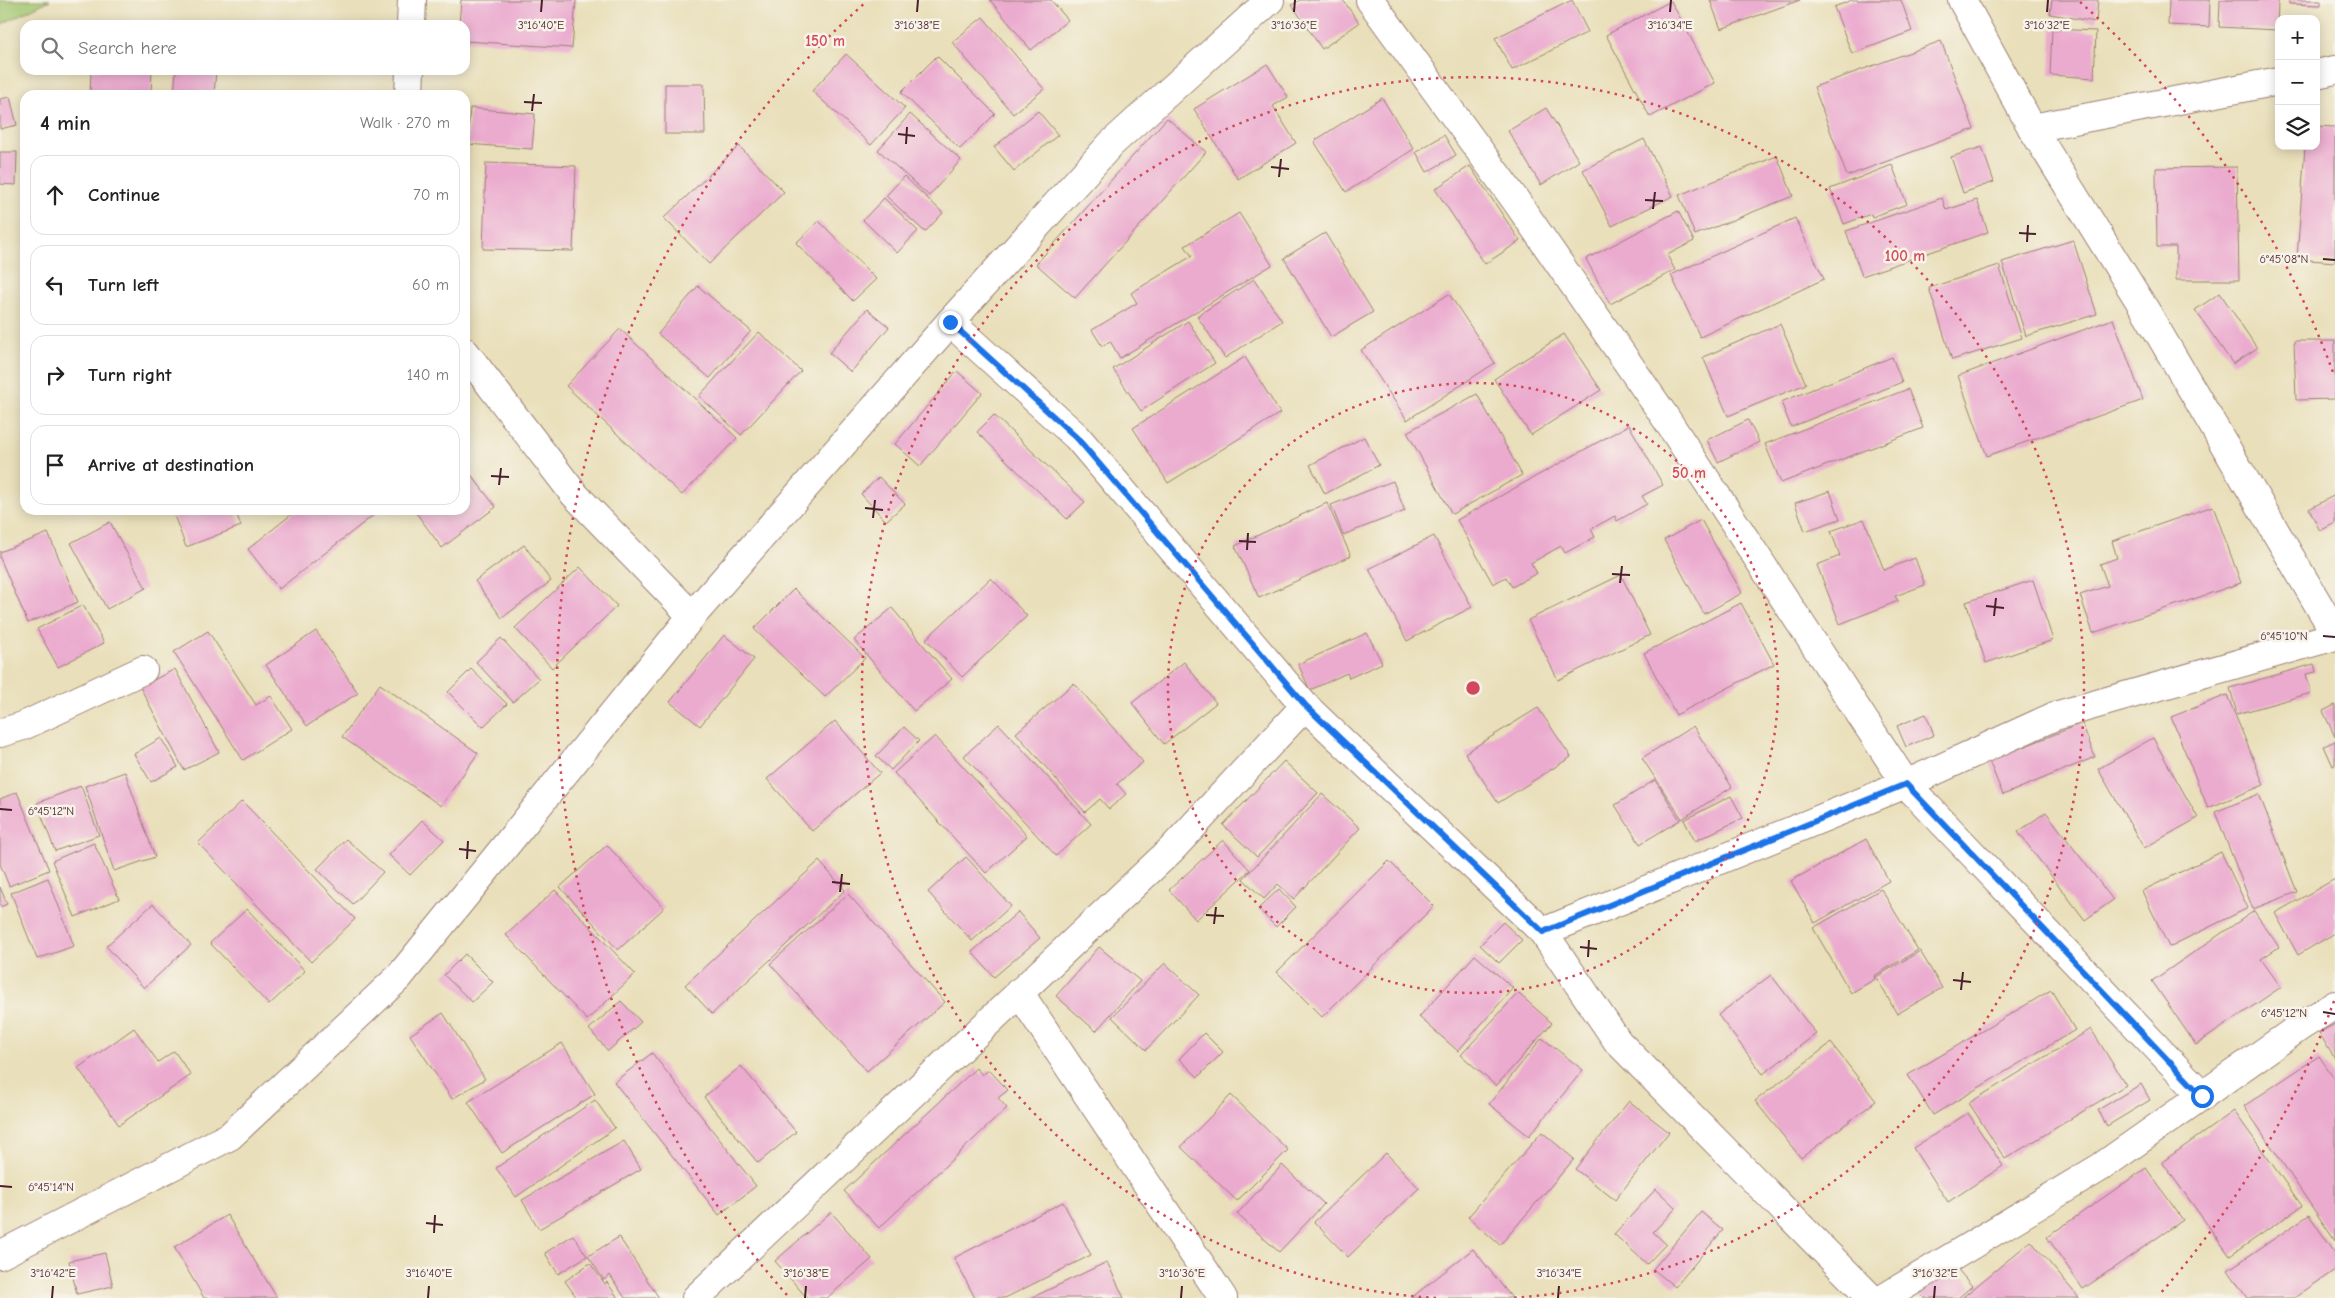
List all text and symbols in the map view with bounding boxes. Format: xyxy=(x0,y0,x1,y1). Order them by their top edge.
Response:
map controls xyxy=(2275,15,2320,150)
button: + xyxy=(2275,15,2320,60)
text: 3°16'40"E xyxy=(518,18,564,32)
text: 3°16'38"E xyxy=(894,18,940,32)
text: 3°16'36"E xyxy=(1271,18,1317,32)
text: 3°16'34"E xyxy=(1647,18,1693,32)
text: 3°16'32"E xyxy=(2024,18,2070,32)
search box xyxy=(20,20,470,75)
text: 150 m xyxy=(805,32,845,50)
icon: search xyxy=(38,34,66,62)
text: Search here xyxy=(78,37,177,59)
button: − xyxy=(2275,60,2320,105)
button: layers xyxy=(2275,105,2320,150)
text: 4 min xyxy=(40,111,91,135)
text: Walk · 270 m xyxy=(360,114,450,132)
icon: ahead xyxy=(41,181,69,209)
text: Continue xyxy=(88,184,160,206)
text: 70 m xyxy=(413,186,449,204)
text: 100 m xyxy=(1885,247,1925,265)
text: 6°45'08"N xyxy=(2260,252,2308,266)
icon: left xyxy=(41,271,69,299)
text: Turn left xyxy=(88,274,159,296)
text: 60 m xyxy=(412,276,449,294)
route end xyxy=(939,311,962,334)
icon: right xyxy=(41,361,69,389)
text: Turn right xyxy=(88,364,172,386)
text: 140 m xyxy=(407,366,449,384)
icon: arrive xyxy=(41,451,69,479)
text: Arrive at destination xyxy=(88,454,254,476)
text: 50 m xyxy=(1672,464,1706,482)
text: 6°45'10"N xyxy=(2260,629,2308,643)
centre of rings xyxy=(1464,679,1482,697)
text: 6°45'12"N xyxy=(28,804,74,818)
text: 6°45'12"N xyxy=(2261,1006,2307,1020)
route start xyxy=(2191,1085,2214,1108)
text: 6°45'14"N xyxy=(28,1180,74,1194)
text: 3°16'42"E xyxy=(30,1266,76,1280)
text: 3°16'40"E xyxy=(406,1266,452,1280)
text: 3°16'38"E xyxy=(783,1266,829,1280)
text: 3°16'36"E xyxy=(1159,1266,1205,1280)
text: 3°16'34"E xyxy=(1536,1266,1582,1280)
text: 3°16'32"E xyxy=(1912,1266,1958,1280)

